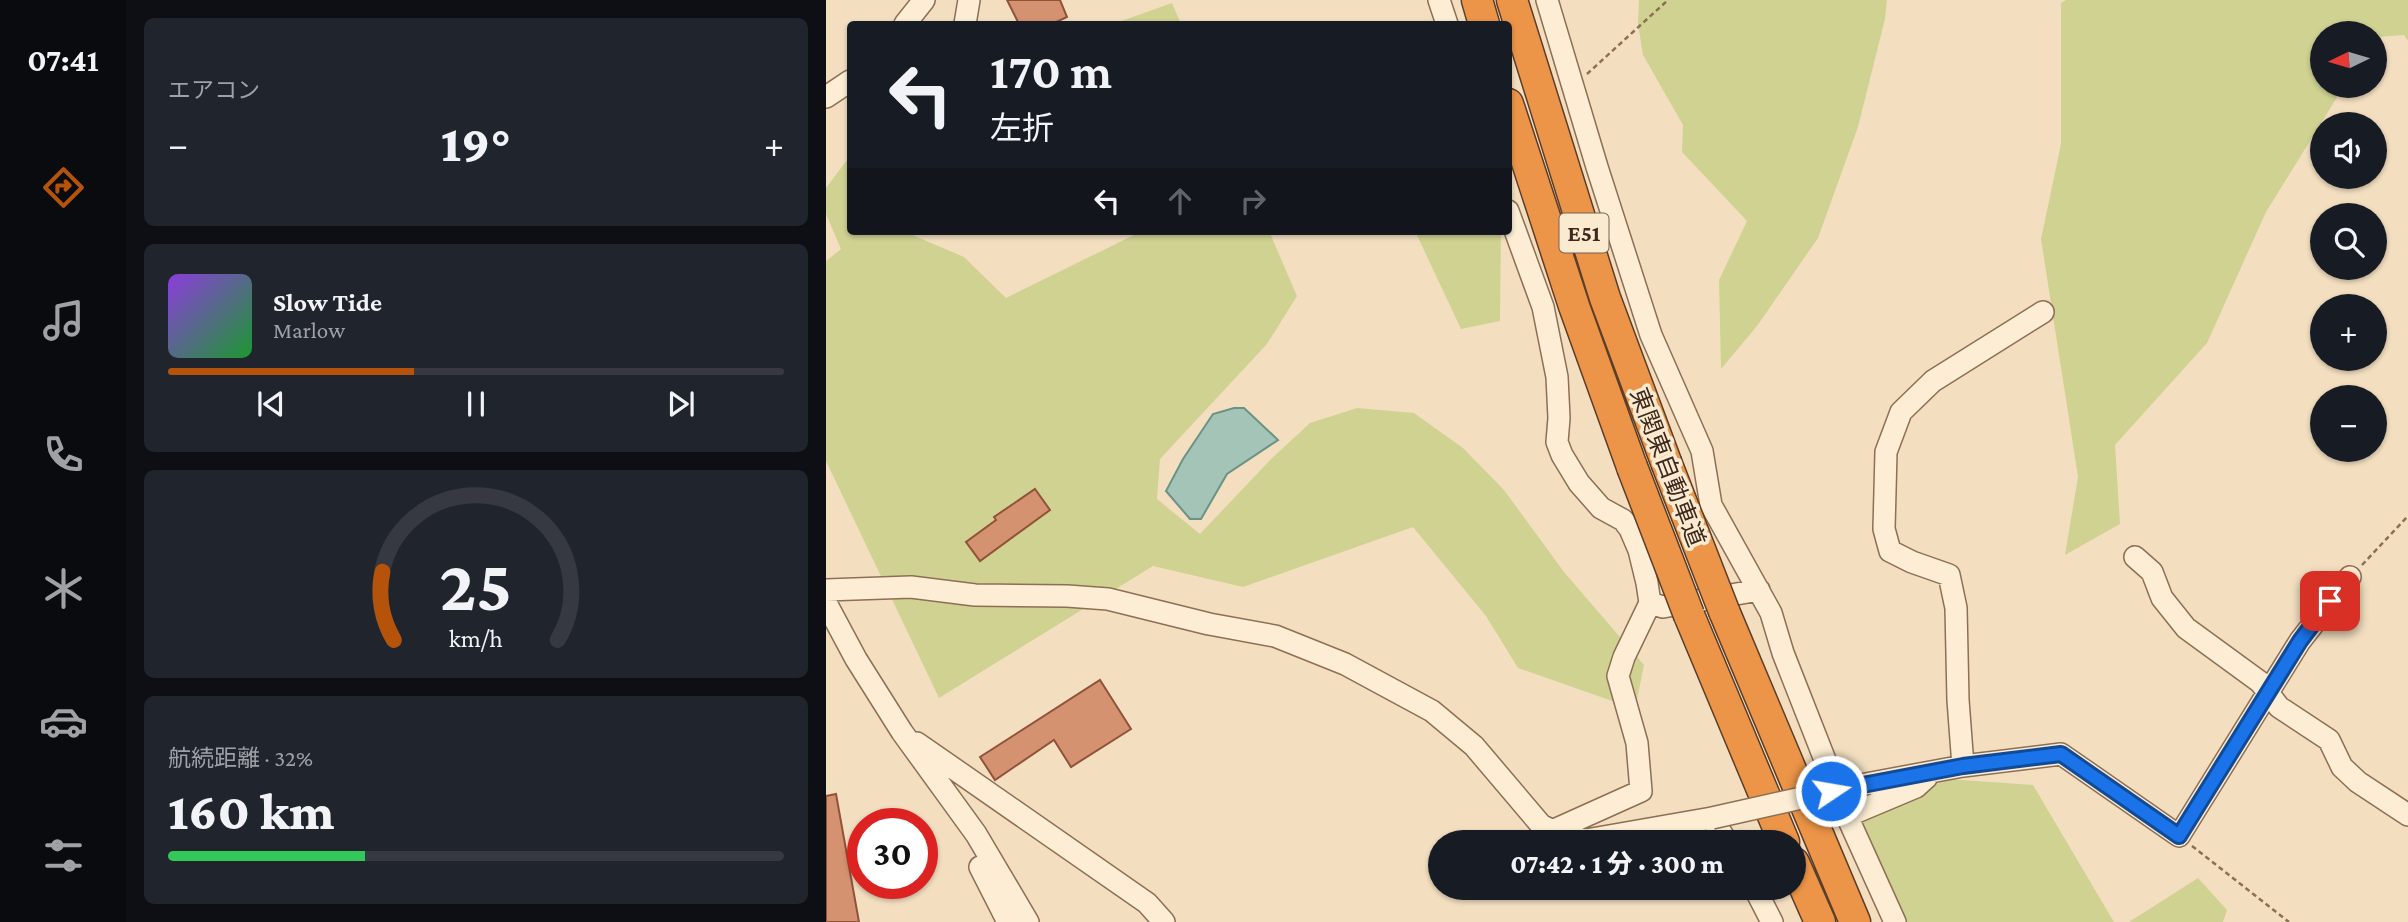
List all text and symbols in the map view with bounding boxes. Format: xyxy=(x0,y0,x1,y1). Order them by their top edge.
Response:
north arrow xyxy=(2310,21,2387,98)
map controls xyxy=(2310,21,2387,462)
text: 07:41 xyxy=(27,42,99,78)
text: 170 m xyxy=(990,44,1112,99)
icon: left xyxy=(875,49,966,140)
text: エアコン xyxy=(168,77,260,103)
text: 左折 xyxy=(990,110,1054,146)
button: sound xyxy=(2310,112,2387,189)
text: 19° xyxy=(441,114,511,172)
text: − xyxy=(168,123,188,165)
text: + xyxy=(764,123,784,165)
icon: directions xyxy=(39,163,88,212)
icon: left xyxy=(1088,182,1126,220)
icon: ahead xyxy=(1161,182,1199,220)
icon: right xyxy=(1234,182,1272,220)
button: search xyxy=(2310,203,2387,280)
road number: E51 xyxy=(1560,214,1608,252)
text: Slow Tide xyxy=(273,288,382,317)
button: + xyxy=(2310,294,2387,371)
icon: music xyxy=(39,296,88,345)
text: Marlow xyxy=(273,317,345,343)
street label: 東関東自動車道 xyxy=(1625,384,1711,550)
icon: previous xyxy=(252,385,290,423)
icon: pause xyxy=(457,385,495,423)
icon: next xyxy=(662,385,700,423)
button: − xyxy=(2310,385,2387,462)
icon: phone xyxy=(39,430,88,479)
text: 25 xyxy=(440,545,512,626)
icon: climate xyxy=(39,564,88,613)
pin xyxy=(2300,571,2360,631)
icon: arrive xyxy=(2311,582,2349,620)
text: km/h xyxy=(449,625,503,652)
icon: car xyxy=(39,697,88,746)
text: 航続距離 · 32% xyxy=(168,745,313,771)
position arrow xyxy=(1794,754,1868,828)
text: 160 km xyxy=(168,782,334,840)
speed limit sign: 30 xyxy=(847,808,938,899)
icon: filters xyxy=(39,831,88,880)
text: 07:42 · 1 分 · 300 m xyxy=(1510,850,1724,879)

